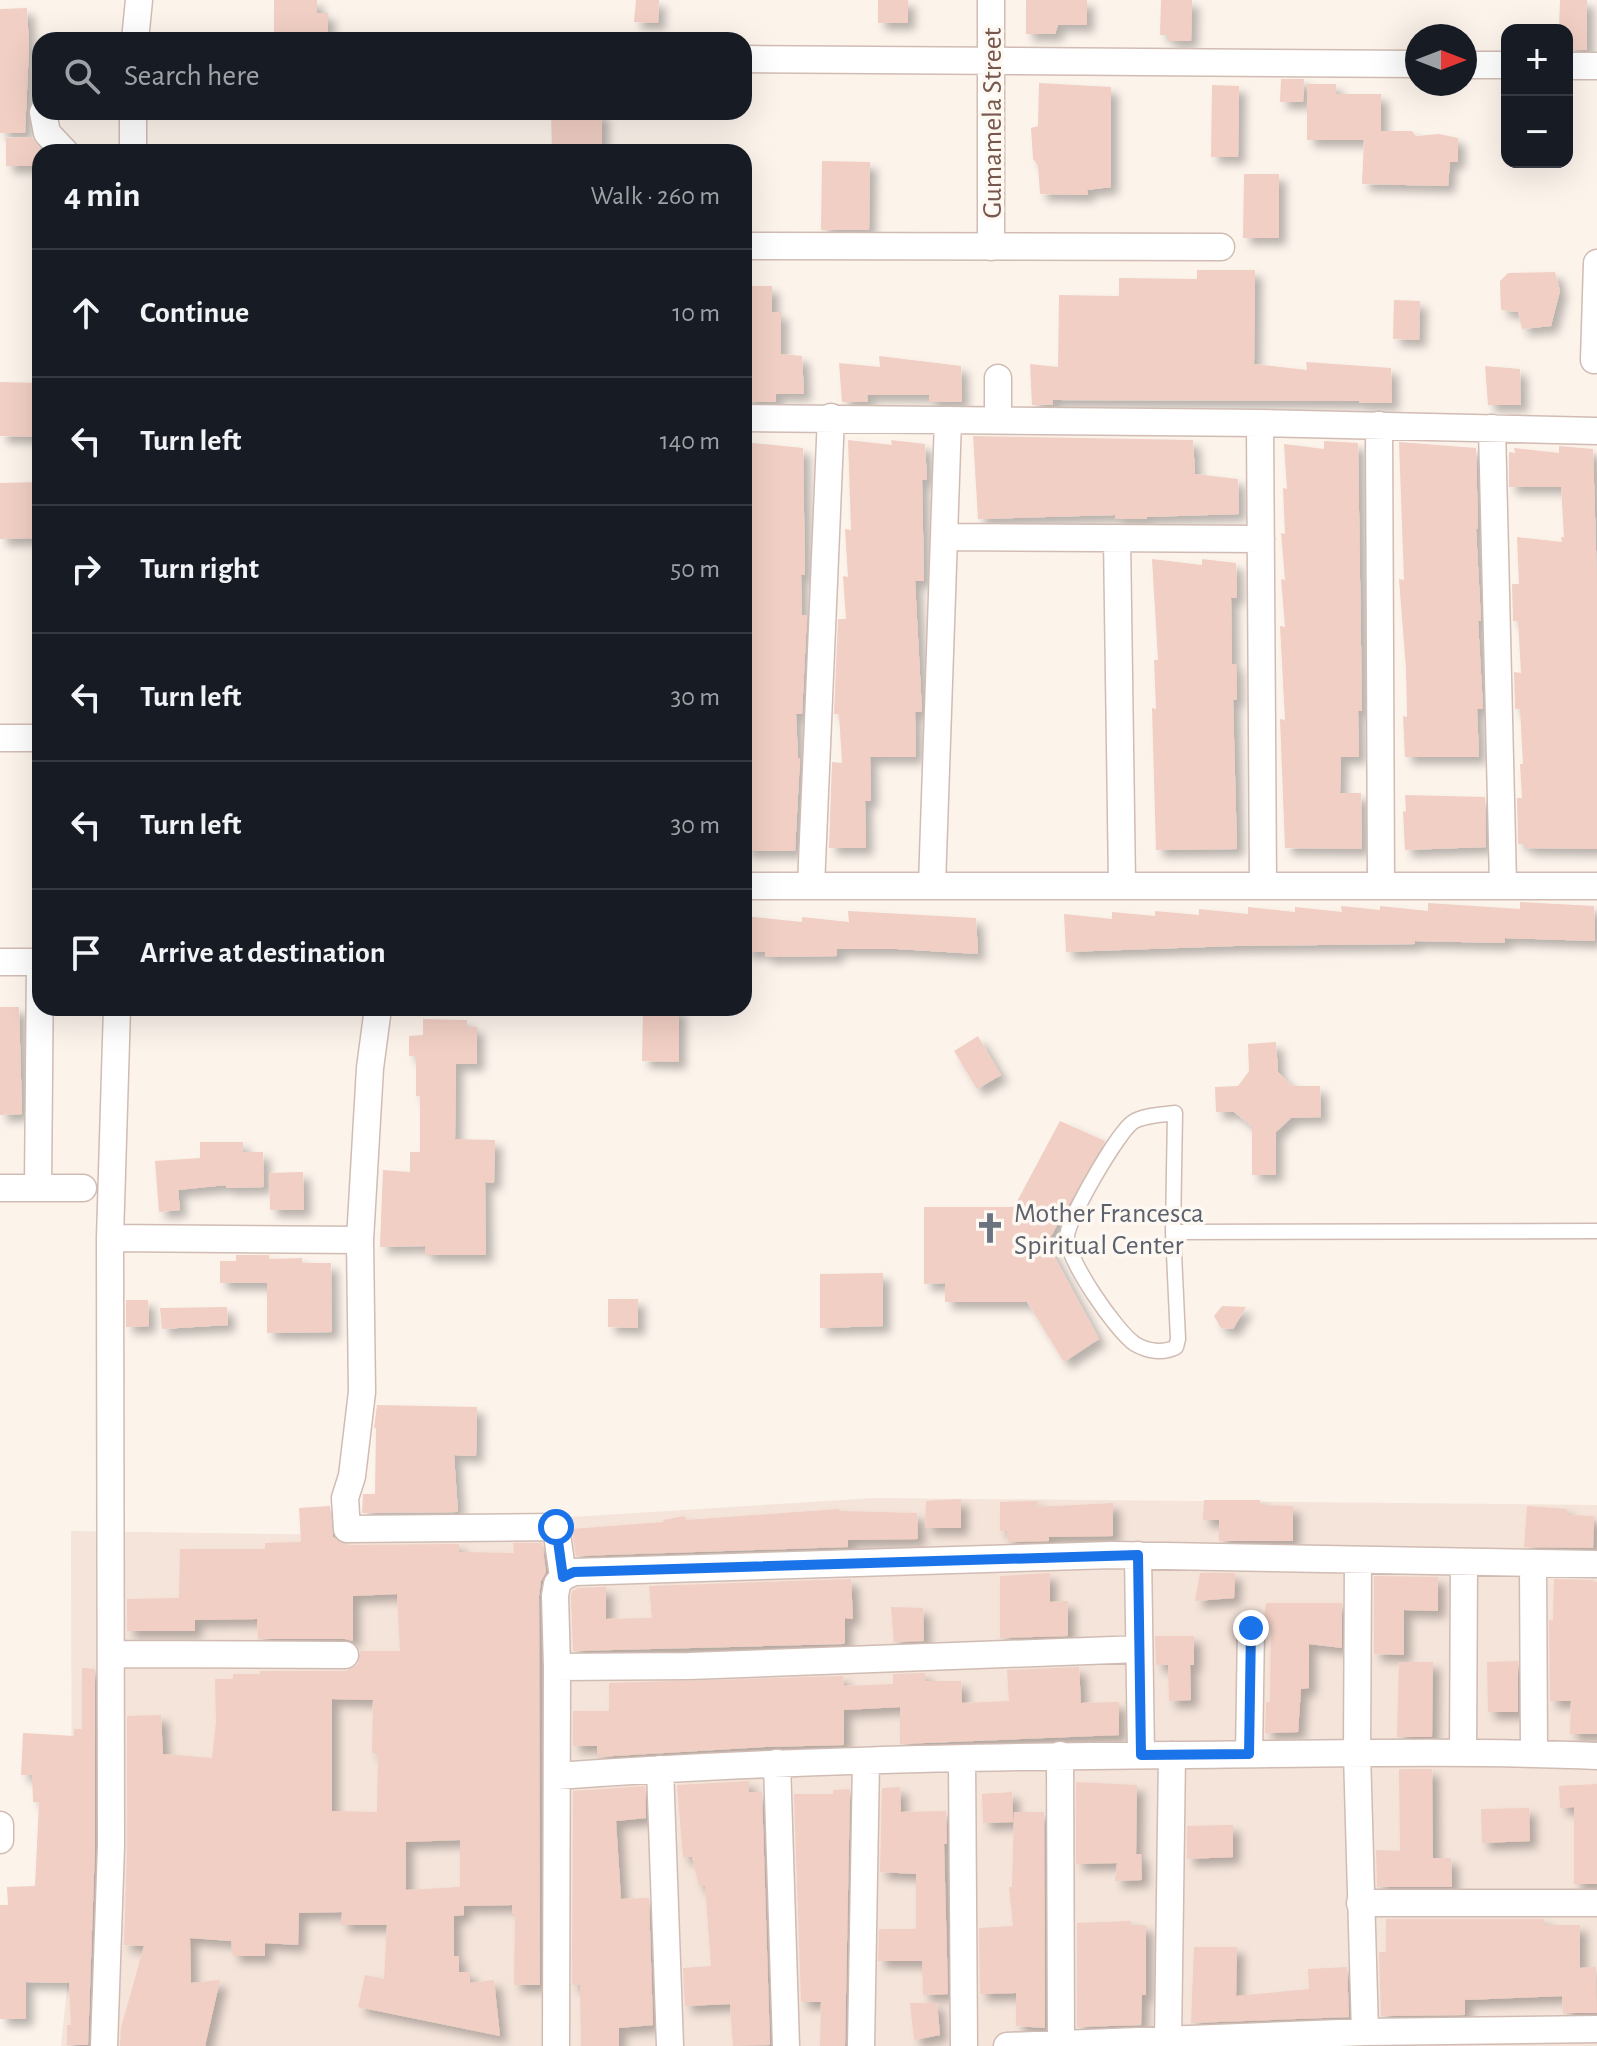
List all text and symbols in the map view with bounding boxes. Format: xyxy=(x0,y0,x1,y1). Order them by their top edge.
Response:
north arrow xyxy=(1405,24,1477,96)
map controls xyxy=(1501,24,1573,168)
button: + xyxy=(1501,24,1573,96)
street label: Gumamela Street xyxy=(979,27,1007,219)
search box xyxy=(32,32,752,120)
icon: search xyxy=(60,54,104,98)
text: Search here xyxy=(124,61,260,91)
button: − xyxy=(1501,96,1573,168)
text: 4 min xyxy=(64,179,141,213)
text: Walk · 260 m xyxy=(590,183,720,209)
icon: ahead xyxy=(64,291,108,335)
text: Continue xyxy=(140,298,249,328)
text: 10 m xyxy=(672,300,720,326)
icon: left xyxy=(64,419,108,463)
text: Turn left xyxy=(140,426,241,456)
text: 140 m xyxy=(660,428,720,454)
icon: right xyxy=(64,547,108,591)
text: Turn right xyxy=(140,554,259,584)
text: 50 m xyxy=(670,556,720,582)
icon: left xyxy=(64,675,108,719)
text: Turn left xyxy=(140,682,241,712)
text: 30 m xyxy=(670,684,720,710)
icon: left xyxy=(64,803,108,847)
text: Turn left xyxy=(140,810,241,840)
text: 30 m xyxy=(670,812,720,838)
icon: arrive xyxy=(64,931,108,975)
text: Arrive at destination xyxy=(140,938,386,968)
place label: Mother Francesca Spiritual Center xyxy=(1014,1200,1204,1260)
church icon: Mother Francesca Spiritual Center xyxy=(973,1211,1007,1245)
route start xyxy=(538,1509,574,1545)
route end xyxy=(1233,1610,1269,1646)

